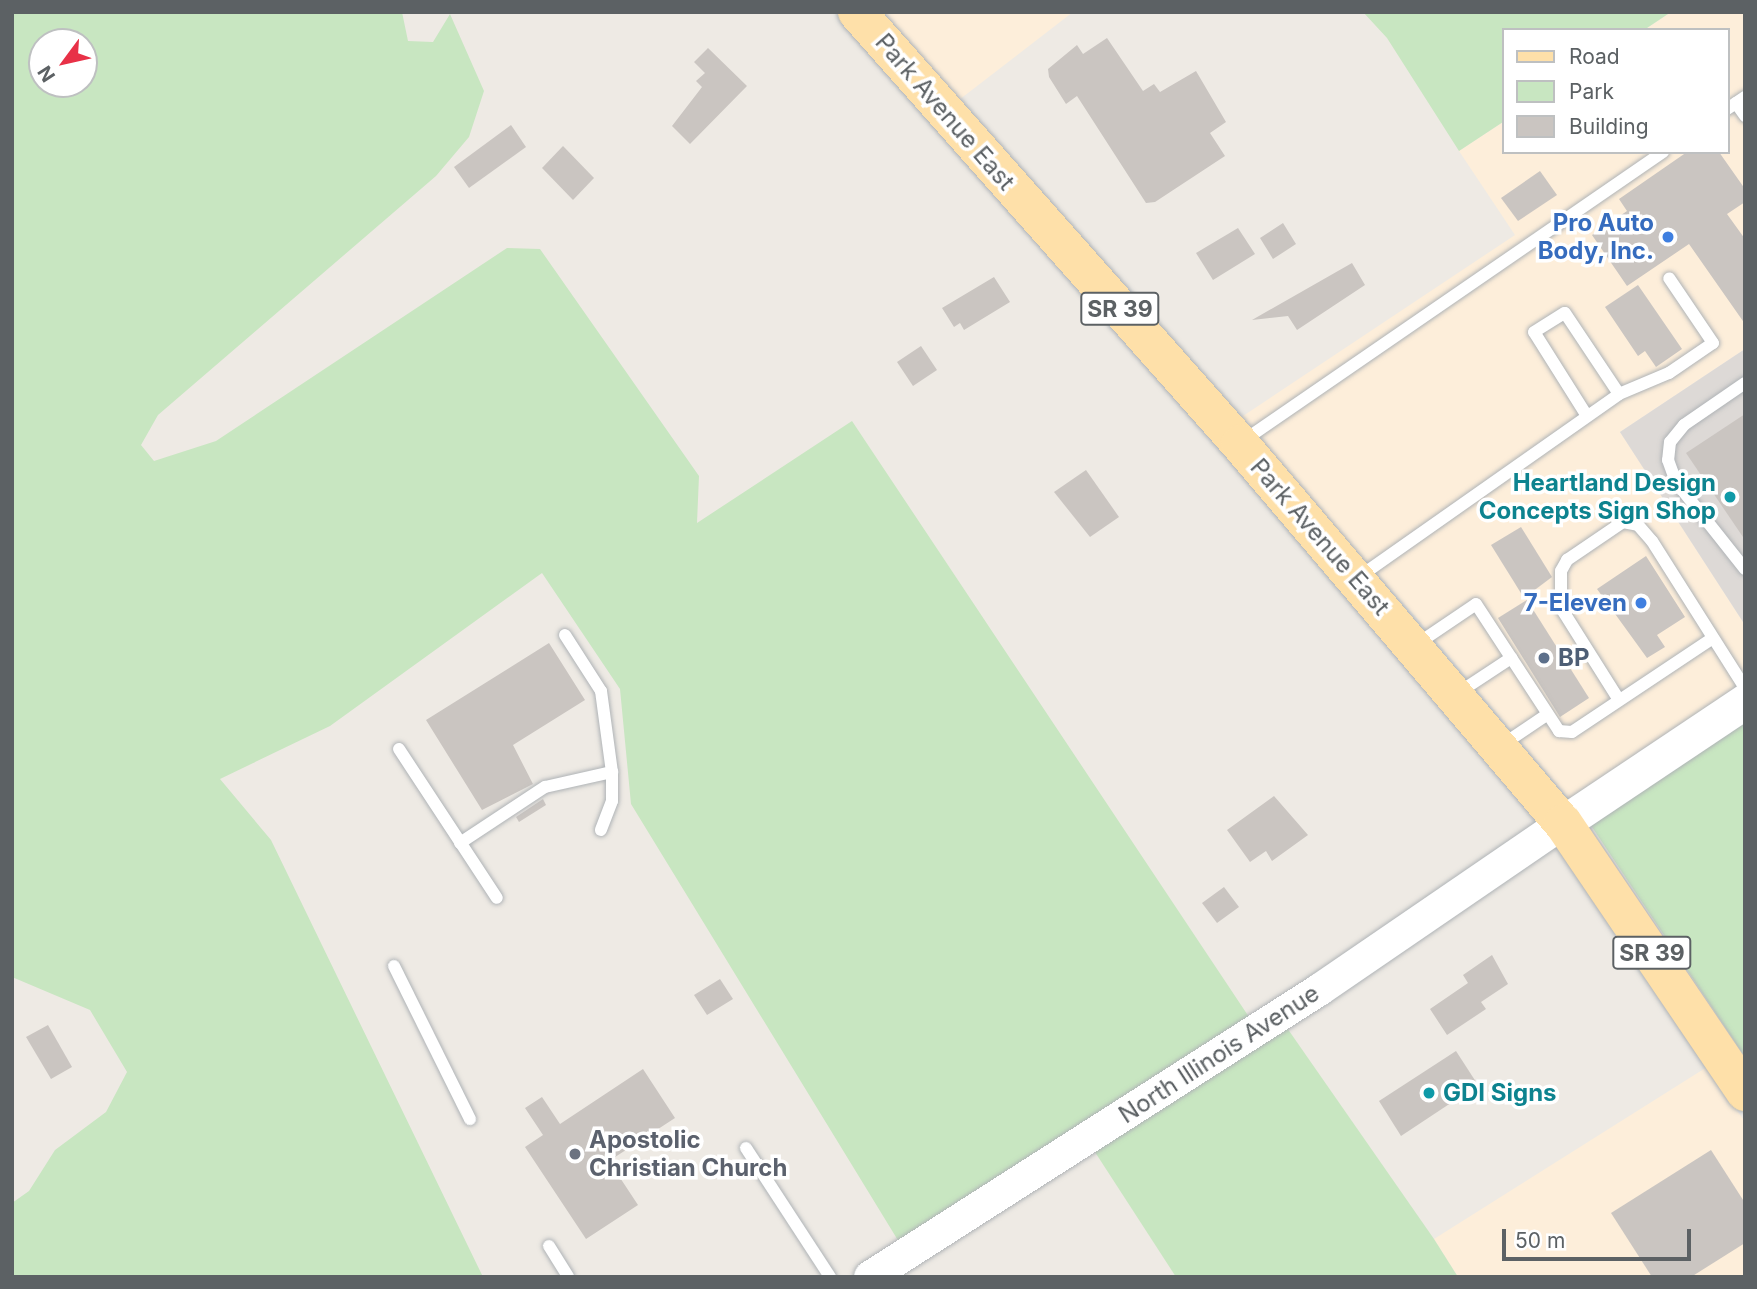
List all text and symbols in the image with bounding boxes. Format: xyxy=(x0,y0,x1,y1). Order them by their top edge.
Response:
north arrow xyxy=(28,28,98,98)
street label: Park Avenue East xyxy=(869,28,1021,196)
legend xyxy=(1502,28,1729,154)
text: Road xyxy=(1569,44,1620,69)
text: N xyxy=(33,61,60,86)
text: Park xyxy=(1569,79,1614,104)
text: Building xyxy=(1569,114,1649,139)
place label: Pro Auto Body, Inc. xyxy=(1537,209,1654,265)
marker: Pro Auto Body, Inc. xyxy=(1660,229,1676,245)
road number: SR 39 xyxy=(1080,290,1160,328)
street label: Park Avenue East xyxy=(1244,453,1396,621)
place label: Heartland Design Concepts Sign Shop xyxy=(1479,469,1716,525)
marker: Heartland Design Concepts Sign Shop xyxy=(1722,489,1738,505)
place label: 7-Eleven xyxy=(1524,589,1627,617)
marker: 7-Eleven xyxy=(1633,595,1649,611)
place label: BP xyxy=(1558,644,1589,672)
marker: BP xyxy=(1536,650,1552,666)
road number: SR 39 xyxy=(1612,934,1692,972)
street label: North Illinois Avenue xyxy=(1114,979,1324,1129)
place label: GDI Signs xyxy=(1443,1079,1557,1107)
marker: GDI Signs xyxy=(1421,1085,1437,1101)
place label: Apostolic Christian Church xyxy=(589,1126,787,1182)
marker: Apostolic Christian Church xyxy=(567,1146,583,1162)
scale bar xyxy=(1505,1216,1694,1260)
text: 50 m xyxy=(1515,1228,1565,1253)

